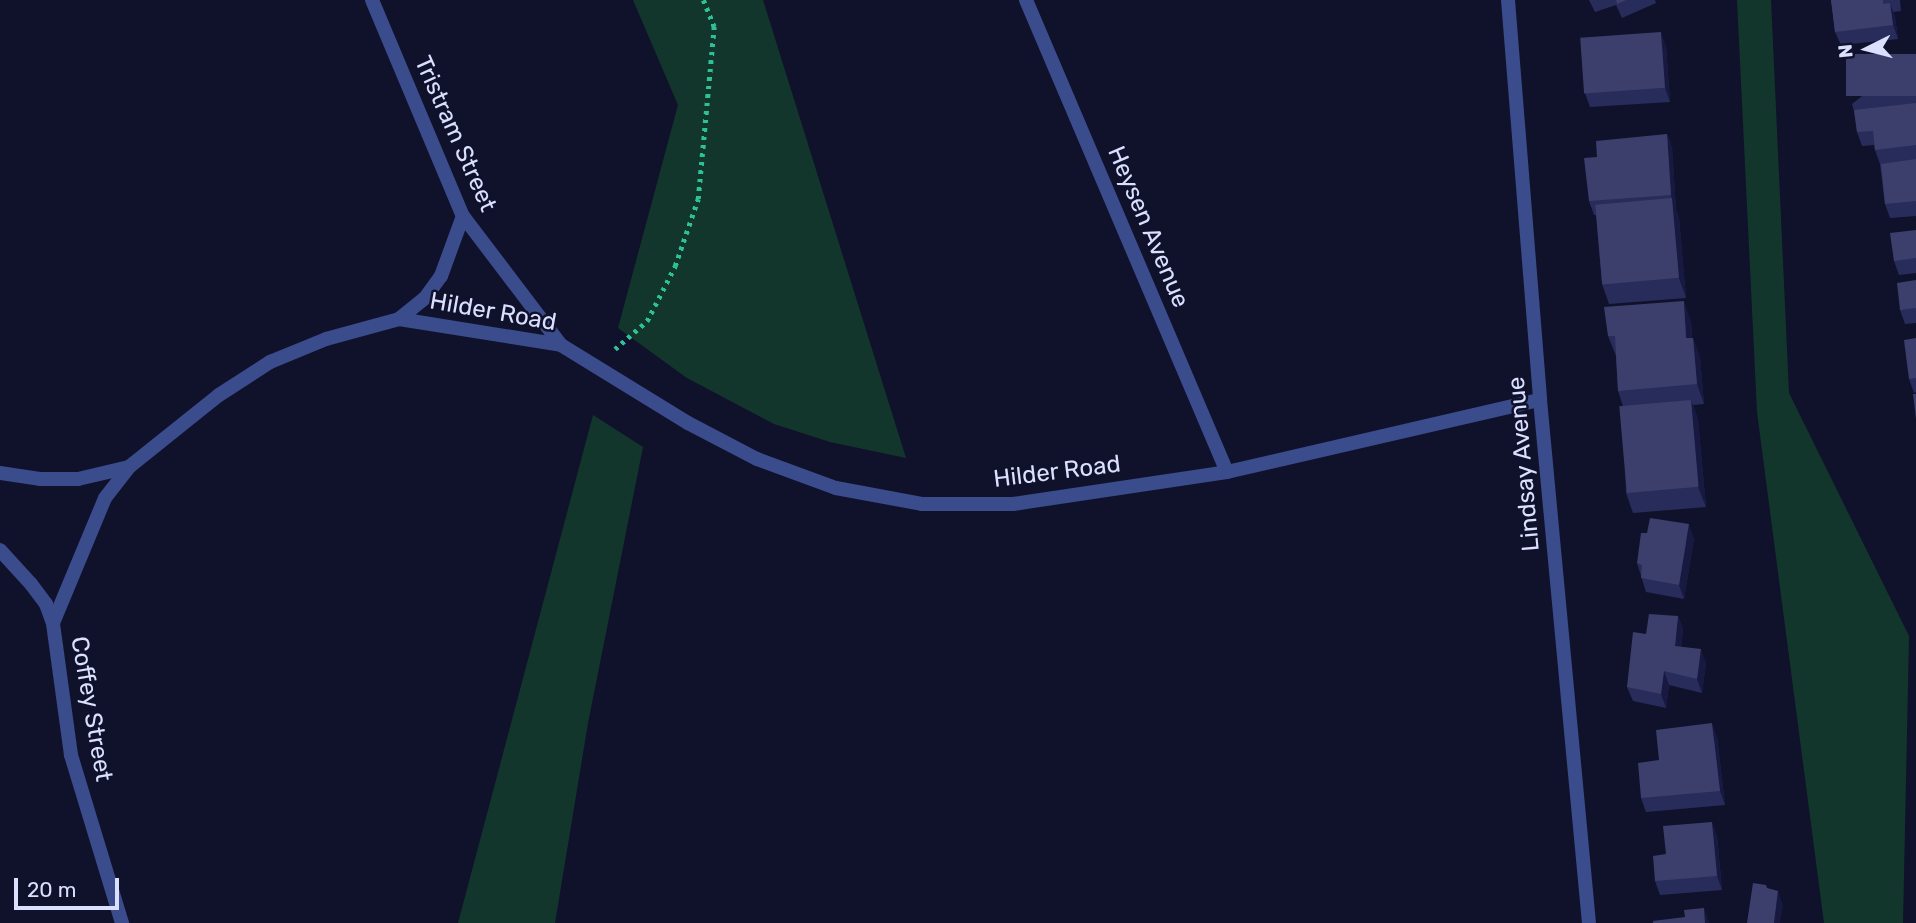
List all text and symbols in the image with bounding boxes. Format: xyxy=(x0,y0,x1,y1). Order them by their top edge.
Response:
north arrow xyxy=(1832,14,1902,84)
text: N xyxy=(1833,43,1858,59)
street label: Tristram Street xyxy=(408,52,502,216)
street label: Heysen Avenue xyxy=(1101,142,1195,312)
street label: Hilder Road xyxy=(427,287,559,337)
street label: Lindsay Avenue xyxy=(1502,375,1546,553)
street label: Hilder Road xyxy=(992,450,1122,494)
street label: Coffey Street xyxy=(64,634,118,784)
scale bar xyxy=(18,864,122,908)
text: 20 m xyxy=(27,877,76,902)

